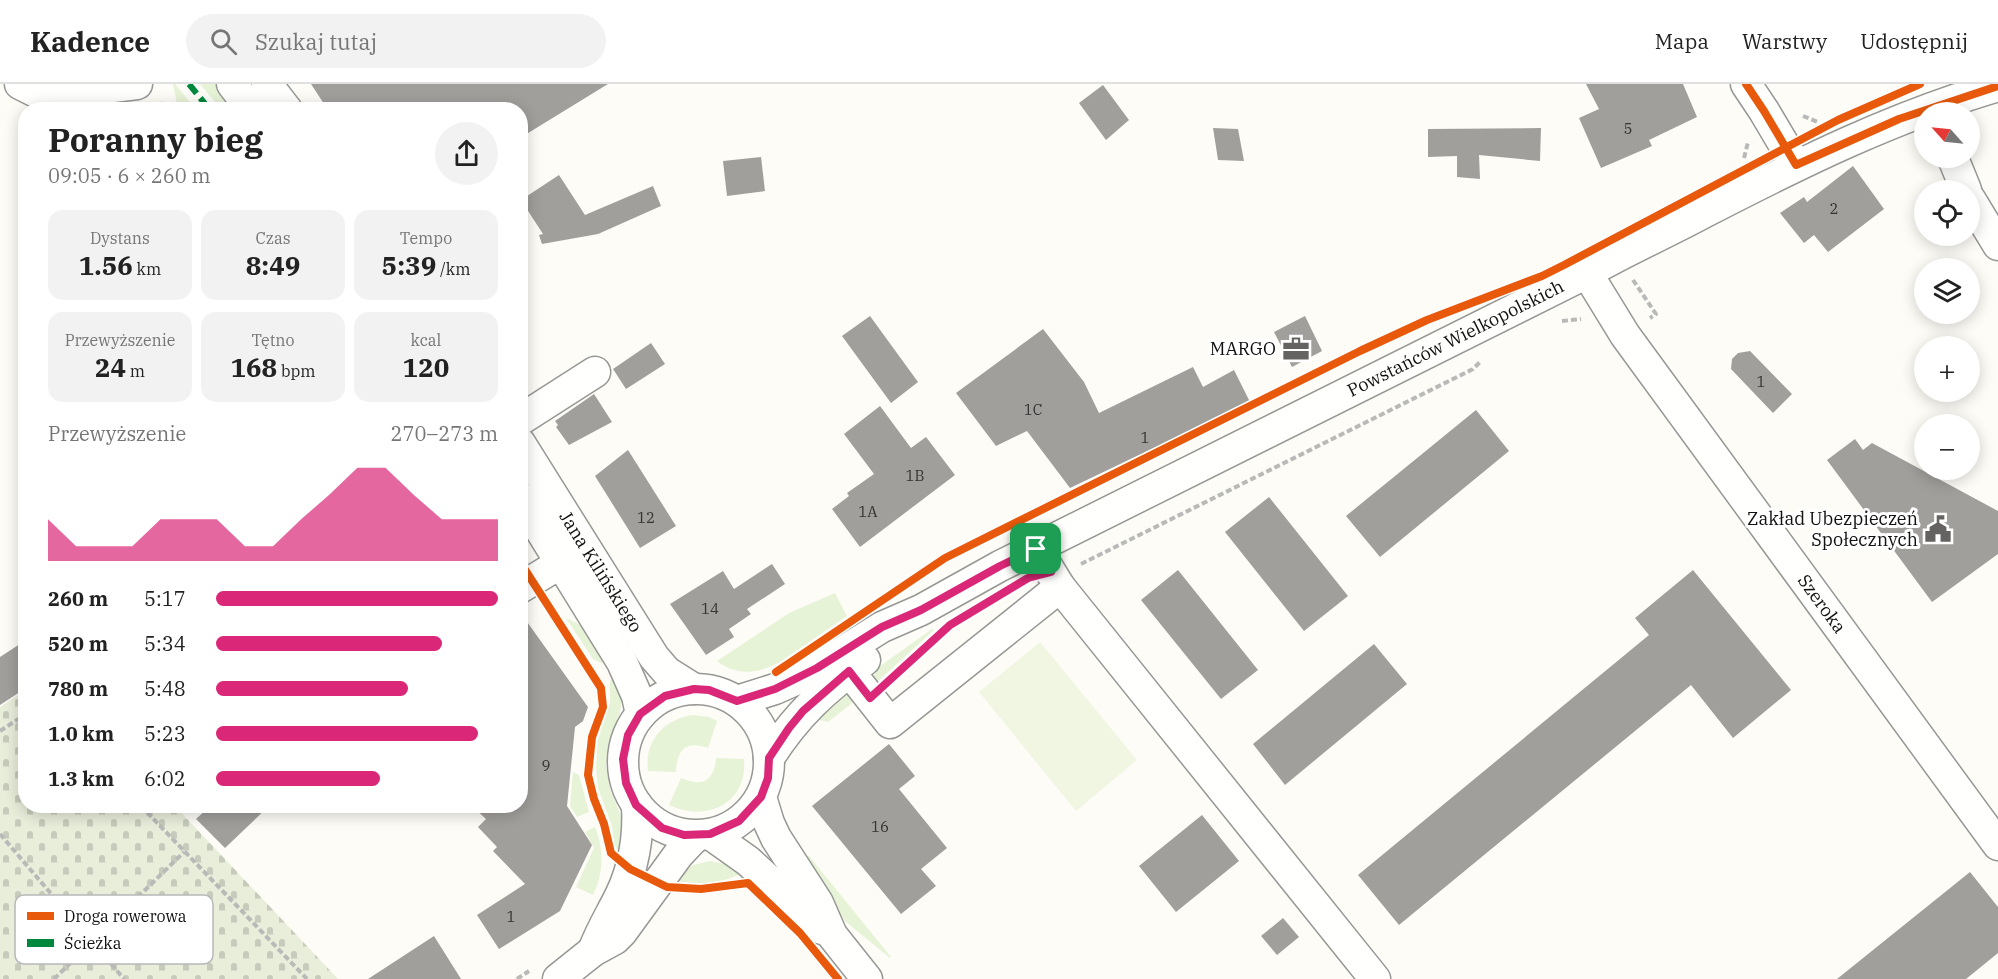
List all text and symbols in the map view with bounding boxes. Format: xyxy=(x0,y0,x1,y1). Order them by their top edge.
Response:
search box xyxy=(186,14,606,68)
text: Kadence xyxy=(30,23,150,60)
icon: search xyxy=(207,25,240,58)
text: Szukaj tutaj xyxy=(255,27,377,56)
text: Mapa xyxy=(1655,27,1709,55)
text: Warstwy xyxy=(1742,27,1827,55)
text: Udostępnij xyxy=(1860,27,1968,55)
north arrow xyxy=(1914,102,1980,168)
map controls xyxy=(1914,102,1980,480)
text: Poranny bieg xyxy=(48,118,263,161)
house number: 5 xyxy=(1623,119,1633,138)
button: share xyxy=(435,122,498,185)
text: 09:05 · 6 × 260 m xyxy=(48,162,211,189)
button: locate xyxy=(1914,180,1980,246)
house number: 2 xyxy=(1829,199,1839,218)
text: Dystans xyxy=(90,228,150,248)
text: Czas xyxy=(255,228,291,248)
text: Tempo xyxy=(400,228,452,248)
text: 1.56 xyxy=(79,248,133,282)
text: 8:49 xyxy=(246,248,300,282)
text: 5:39 xyxy=(382,248,436,282)
button: layers xyxy=(1914,258,1980,324)
text: km xyxy=(133,259,161,279)
text: /km xyxy=(436,259,470,279)
street label: Powstańców Wielkopolskich xyxy=(1343,274,1568,402)
text: Przewyższenie xyxy=(65,330,175,350)
text: Tętno xyxy=(251,330,295,350)
text: kcal xyxy=(411,330,441,350)
office icon: MARGO xyxy=(1281,334,1311,364)
button: + xyxy=(1914,336,1980,402)
place label: MARGO xyxy=(1210,337,1276,360)
text: 24 xyxy=(95,350,126,384)
text: 168 xyxy=(230,350,277,384)
text: 120 xyxy=(403,350,449,384)
text: m xyxy=(126,361,145,381)
text: bpm xyxy=(277,361,316,381)
house number: 1 xyxy=(1756,372,1766,391)
house number: 1C xyxy=(1024,400,1042,419)
button: − xyxy=(1914,414,1980,480)
text: Przewyższenie xyxy=(48,420,186,447)
text: 270–273 m xyxy=(391,420,498,447)
house number: 1 xyxy=(1140,428,1150,447)
house number: 1B xyxy=(905,466,925,485)
house number: 1A xyxy=(858,502,878,521)
street label: Jana Kilińskiego xyxy=(554,507,648,637)
place label: Zakład Ubezpieczeń Społecznych xyxy=(1747,507,1918,551)
house number: 12 xyxy=(637,508,655,527)
public building icon: Zakład Ubezpieczeń Społecznych xyxy=(1923,514,1953,544)
pin xyxy=(1010,523,1061,574)
icon: arrive xyxy=(1019,532,1052,565)
street label: Szeroka xyxy=(1793,570,1851,638)
text: 260 m xyxy=(48,585,108,612)
text: 5:17 xyxy=(144,585,186,612)
house number: 14 xyxy=(701,599,719,618)
text: 520 m xyxy=(48,630,108,657)
text: 5:34 xyxy=(144,630,186,657)
text: 780 m xyxy=(48,675,108,702)
text: 5:48 xyxy=(144,675,186,702)
text: 1.0 km xyxy=(48,720,114,747)
text: 5:23 xyxy=(144,720,186,747)
house number: 9 xyxy=(541,756,551,775)
text: 1.3 km xyxy=(48,765,114,792)
text: 6:02 xyxy=(144,765,186,792)
house number: 16 xyxy=(871,817,889,836)
legend xyxy=(15,895,213,964)
text: Droga rowerowa xyxy=(64,906,187,926)
house number: 1 xyxy=(506,907,516,926)
text: Ścieżka xyxy=(64,932,122,953)

